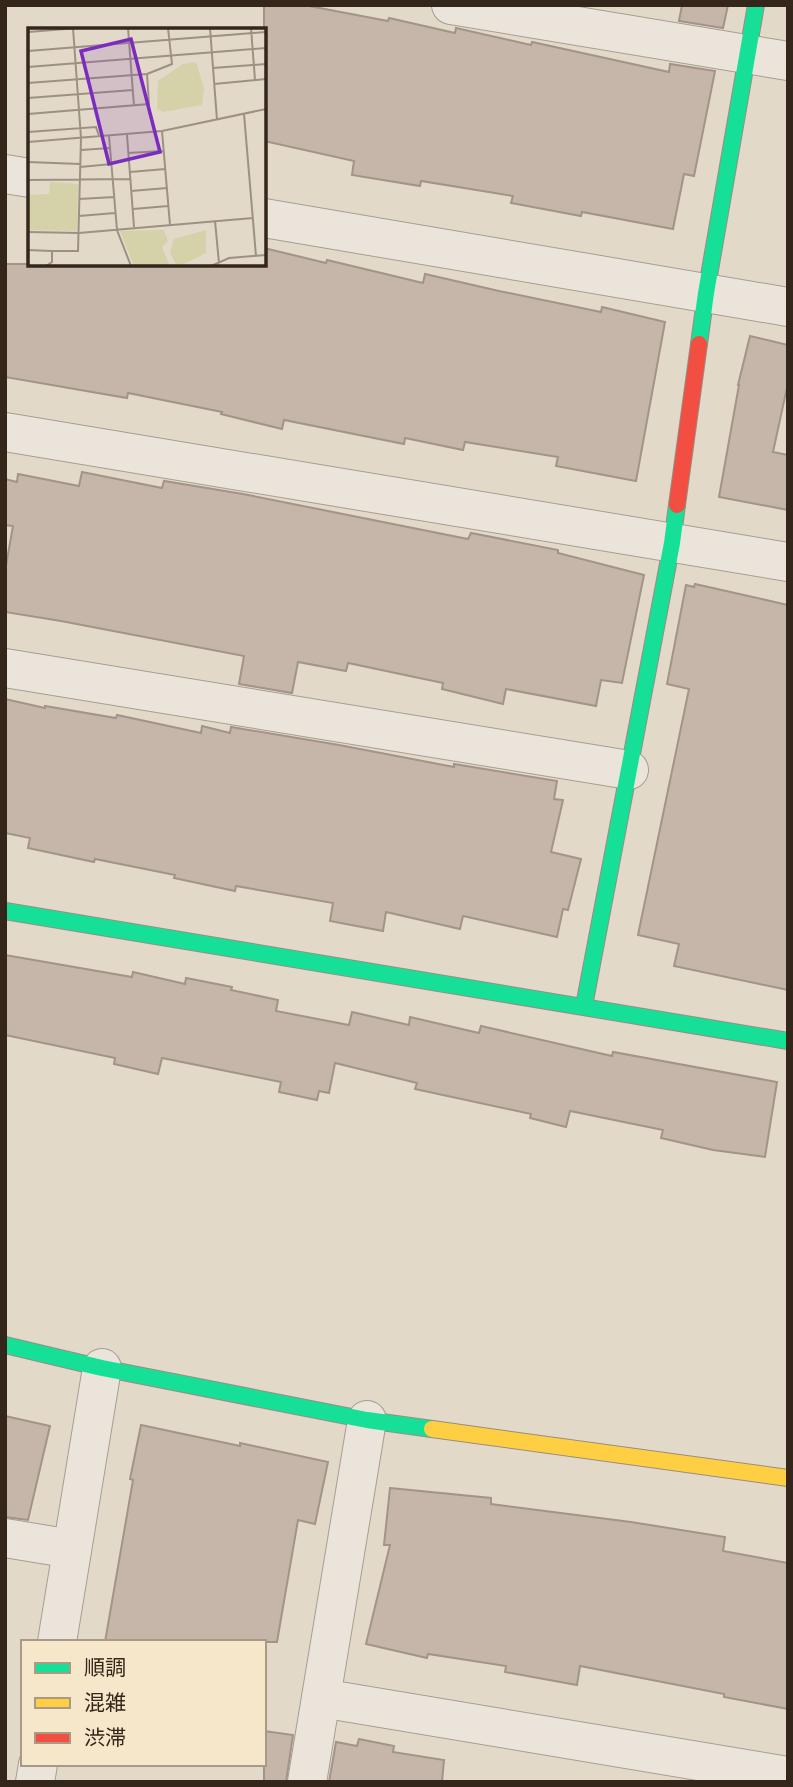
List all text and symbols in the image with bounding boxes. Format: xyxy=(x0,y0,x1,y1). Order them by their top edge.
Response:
inset map xyxy=(28,28,266,266)
legend xyxy=(21,1640,266,1766)
text: 順調 xyxy=(84,1653,126,1681)
text: 混雑 xyxy=(84,1688,126,1716)
text: 渋滞 xyxy=(84,1723,126,1751)

